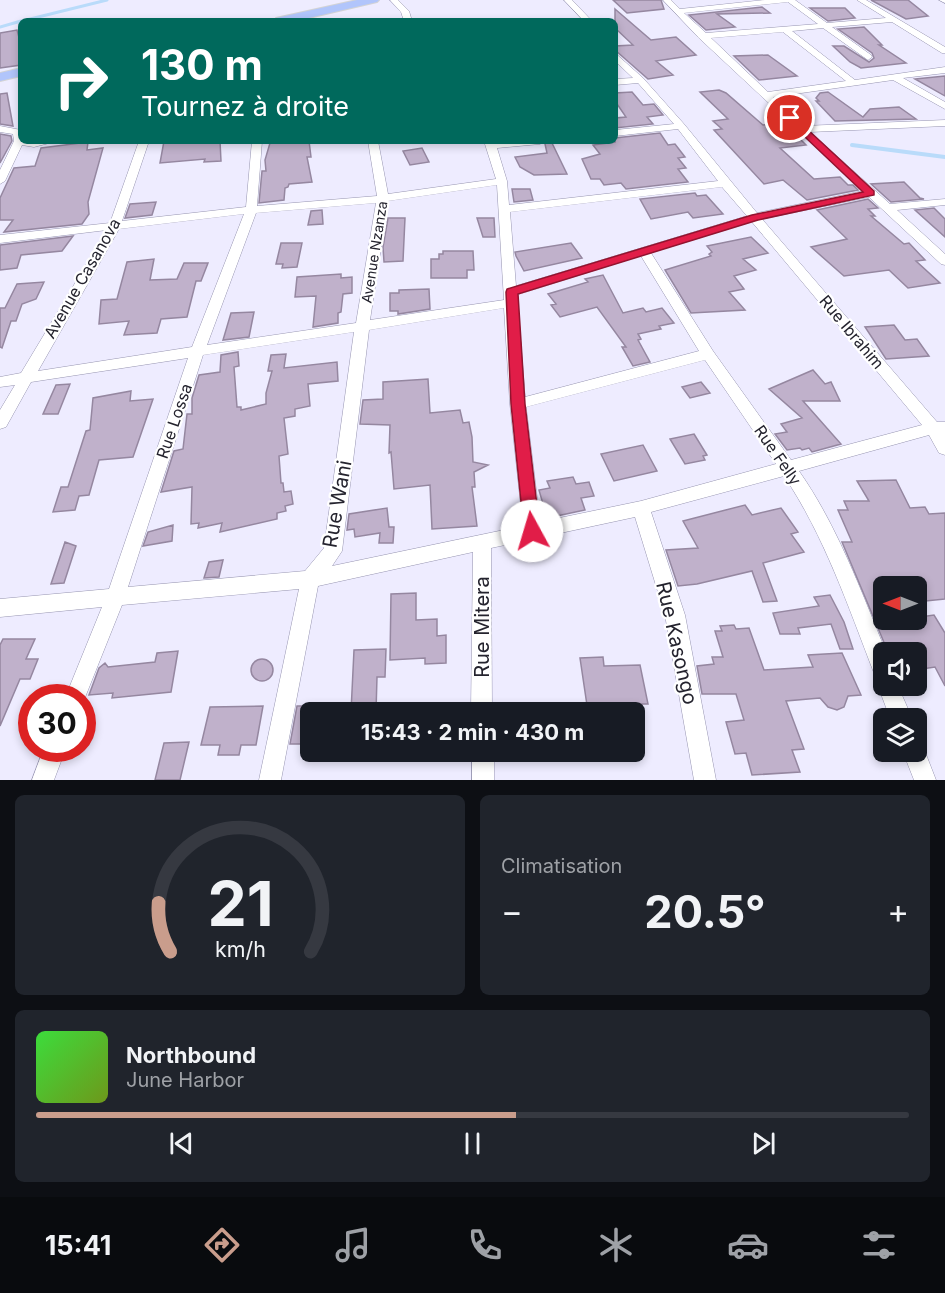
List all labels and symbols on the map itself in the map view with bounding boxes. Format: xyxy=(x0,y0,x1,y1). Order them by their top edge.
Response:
pin xyxy=(764,92,815,143)
street label: Avenue Nzanza xyxy=(358,200,390,304)
street label: Avenue Casanova xyxy=(39,214,125,342)
street label: Rue Ibrahim xyxy=(815,291,889,373)
street label: Rue Lossa xyxy=(152,381,196,461)
street label: Rue Felly xyxy=(750,421,806,489)
street label: Rue Wani xyxy=(317,458,357,550)
position arrow xyxy=(500,499,564,563)
street label: Rue Mitera xyxy=(470,576,494,678)
north arrow xyxy=(873,576,927,630)
street label: Rue Kasongo xyxy=(651,579,703,707)
speed limit sign: 30 xyxy=(18,684,96,762)

